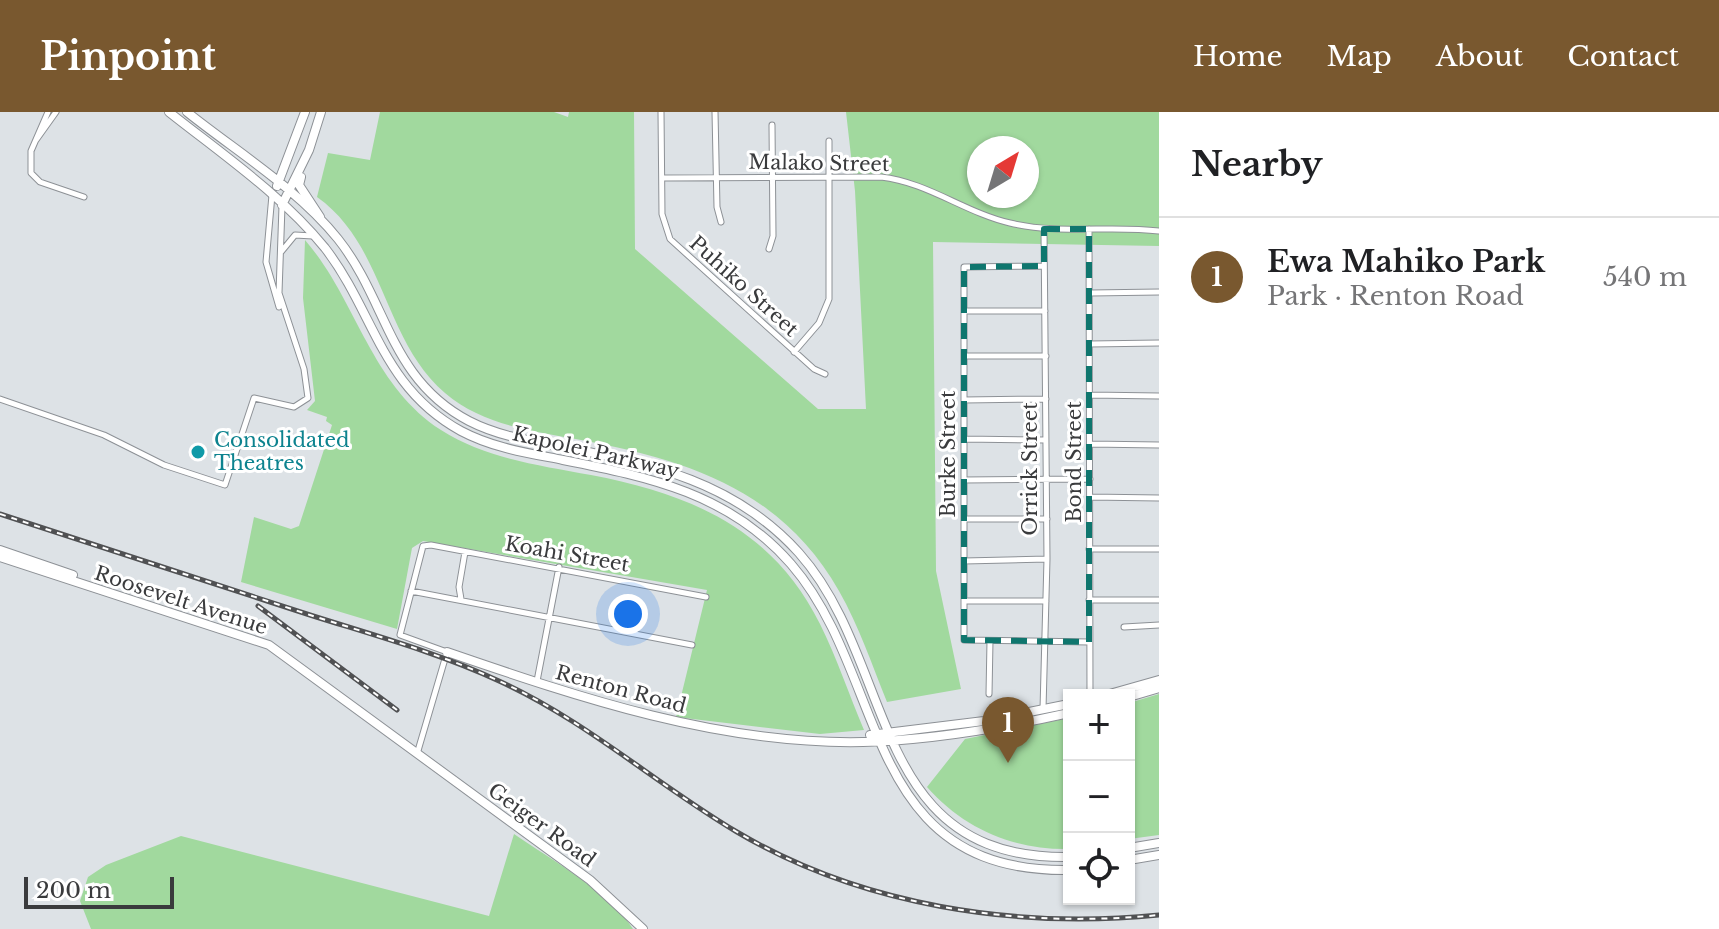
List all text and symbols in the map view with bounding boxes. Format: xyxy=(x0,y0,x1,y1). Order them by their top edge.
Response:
text: Pinpoint xyxy=(40,33,216,80)
text: Home xyxy=(1193,39,1283,74)
text: Map xyxy=(1327,39,1392,74)
text: About xyxy=(1436,39,1523,74)
text: Contact xyxy=(1567,39,1679,74)
north arrow xyxy=(967,136,1039,208)
text: Nearby xyxy=(1191,143,1323,185)
street label: Malako Street xyxy=(748,150,890,176)
street label: Puhiko Street xyxy=(685,231,804,341)
text: Ewa Mahiko Park xyxy=(1267,243,1545,280)
text: 1 xyxy=(1211,261,1223,293)
text: 540 m xyxy=(1603,261,1687,293)
text: Park · Renton Road xyxy=(1267,280,1524,312)
street label: Burke Street xyxy=(936,390,960,518)
street label: Bond Street xyxy=(1062,401,1086,523)
street label: Orrick Street xyxy=(1018,402,1042,536)
street label: Kapolei Parkway xyxy=(510,421,682,483)
place label: Consolidated Theatres xyxy=(214,428,349,475)
marker: Consolidated Theatres xyxy=(189,443,207,461)
street label: Koahi Street xyxy=(503,531,631,577)
street label: Roosevelt Avenue xyxy=(92,561,270,639)
your location xyxy=(608,594,648,634)
street label: Renton Road xyxy=(553,660,689,718)
map controls xyxy=(1063,689,1135,905)
button: + xyxy=(1063,689,1135,761)
pin: 1 xyxy=(982,697,1034,763)
button: − xyxy=(1063,761,1135,833)
street label: Geiger Road xyxy=(484,778,600,872)
button: locate xyxy=(1063,833,1135,905)
scale bar xyxy=(24,873,174,909)
text: 200 m xyxy=(36,877,111,904)

